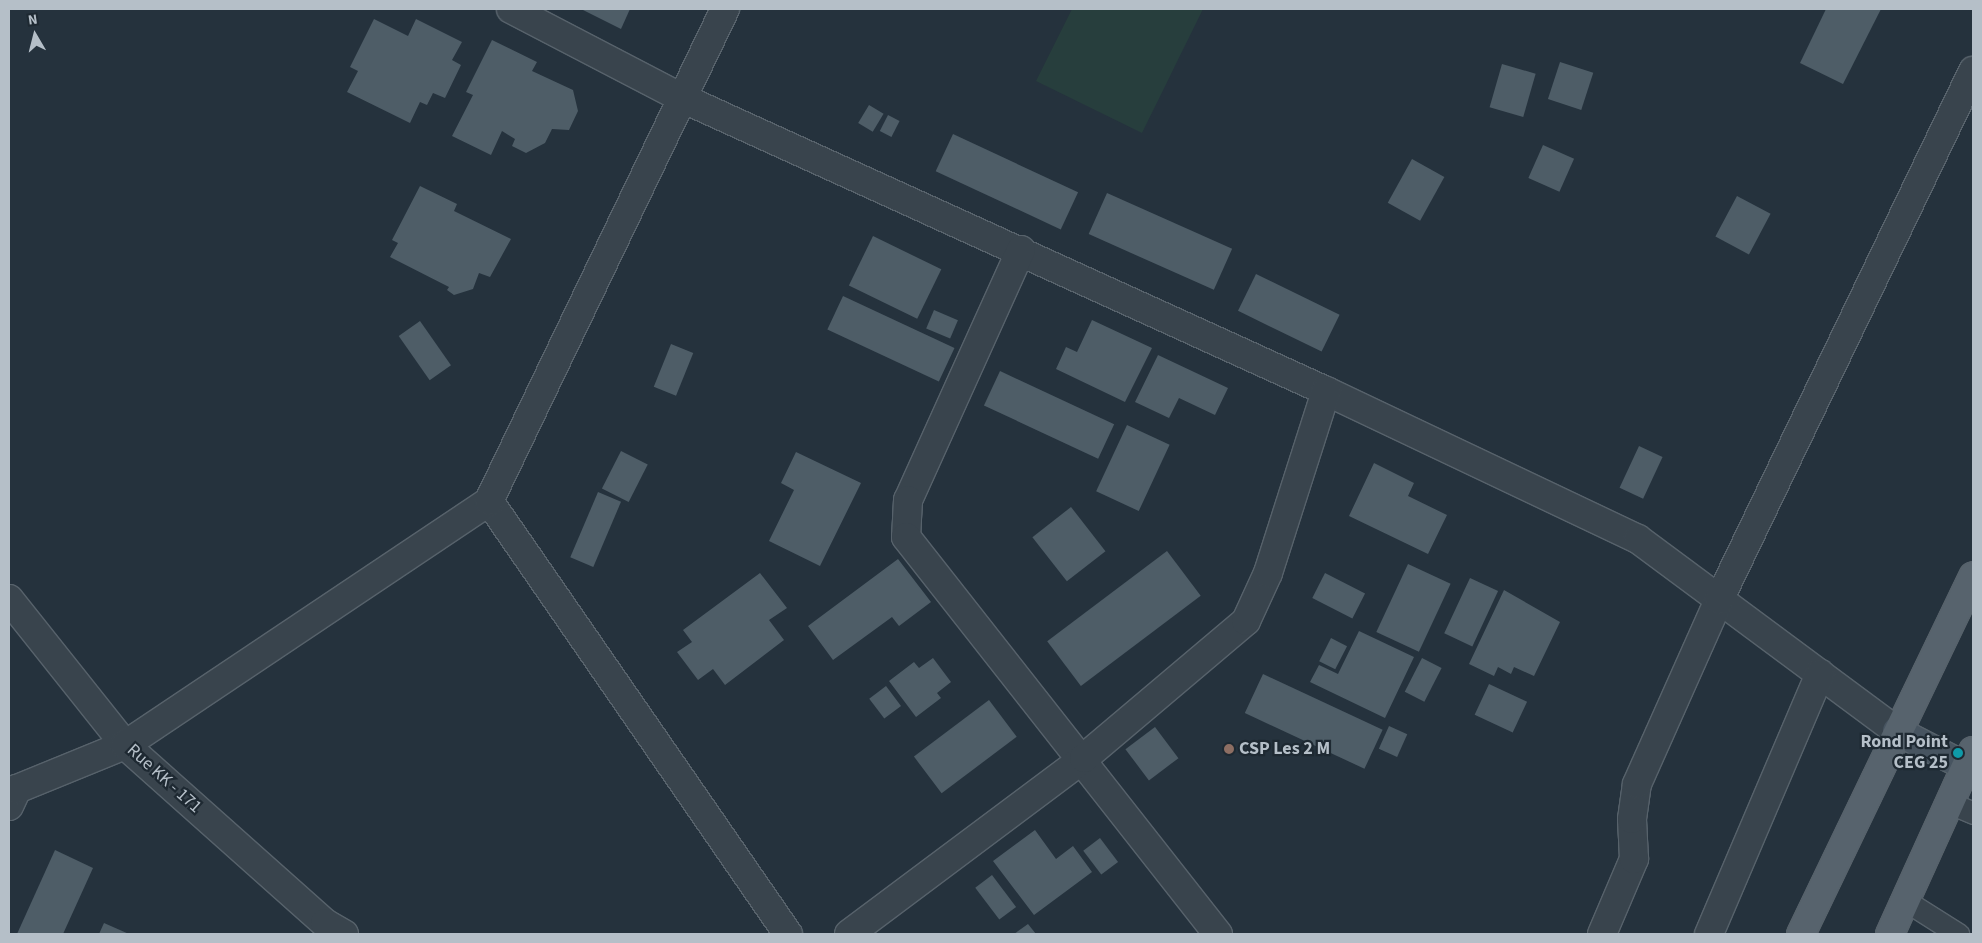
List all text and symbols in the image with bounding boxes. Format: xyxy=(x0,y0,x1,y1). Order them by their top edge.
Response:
north arrow xyxy=(10,10,60,60)
text: N xyxy=(27,10,39,31)
place label: Rond Point CEG 25 xyxy=(1860,732,1948,774)
place label: CSP Les 2 M xyxy=(1239,738,1330,760)
street label: Rue KK - 171 xyxy=(122,740,206,818)
marker: CSP Les 2 M xyxy=(1223,743,1235,755)
marker: Rond Point CEG 25 xyxy=(1952,747,1964,759)

